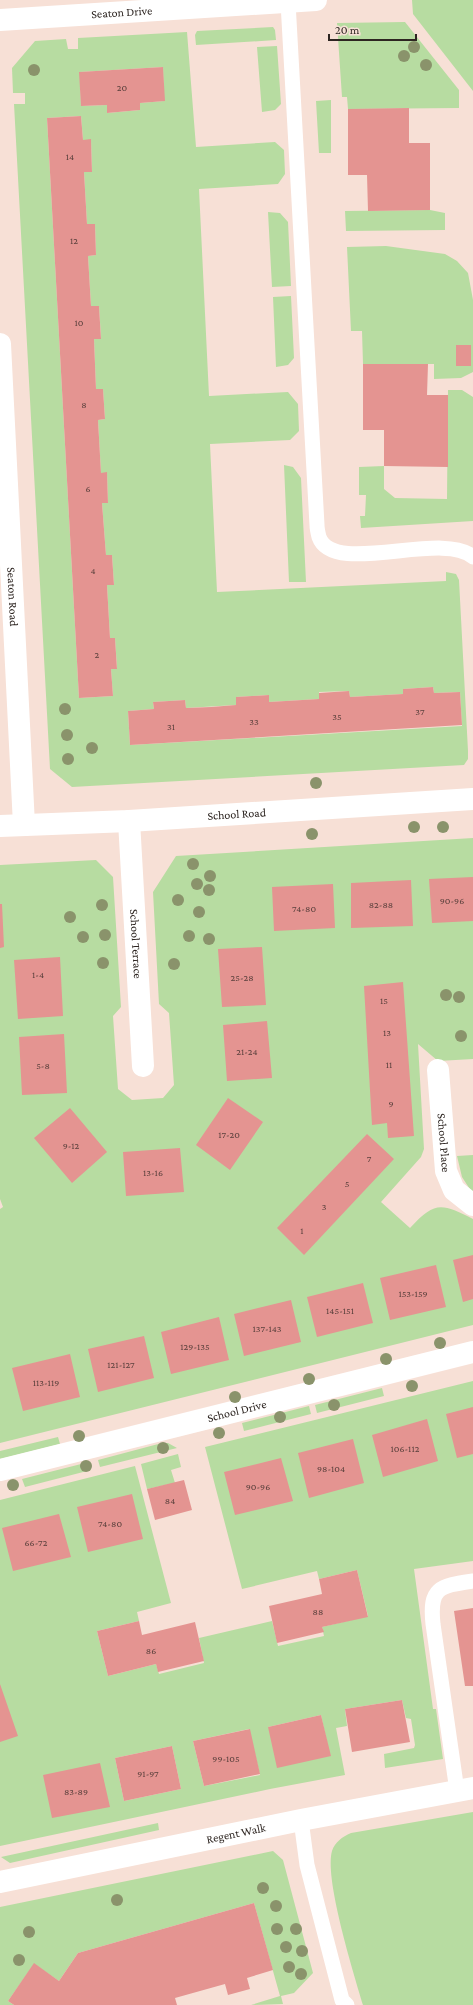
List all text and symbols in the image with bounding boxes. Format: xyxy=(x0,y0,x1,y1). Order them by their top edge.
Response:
street label: Seaton Drive xyxy=(91,3,153,21)
scale bar xyxy=(329,16,416,42)
text: 20 m xyxy=(335,23,360,37)
house number: 20 xyxy=(117,82,128,93)
house number: 14 xyxy=(66,151,74,162)
house number: 12 xyxy=(70,235,78,246)
house number: 10 xyxy=(75,317,84,328)
house number: 8 xyxy=(81,399,87,410)
house number: 6 xyxy=(85,483,91,494)
house number: 4 xyxy=(90,565,96,576)
street label: Seaton Road xyxy=(4,567,21,627)
house number: 2 xyxy=(95,649,100,660)
house number: 37 xyxy=(415,706,425,717)
house number: 35 xyxy=(332,711,342,722)
house number: 33 xyxy=(249,716,259,727)
house number: 31 xyxy=(167,721,175,732)
street label: School Road xyxy=(207,805,267,823)
house number: 90-96 xyxy=(440,895,464,906)
house number: 82-88 xyxy=(369,899,393,910)
house number: 74-80 xyxy=(292,903,316,914)
street label: School Terrace xyxy=(127,909,145,979)
house number: 1-4 xyxy=(32,969,44,980)
house number: 25-28 xyxy=(230,972,254,983)
house number: 15 xyxy=(380,995,388,1006)
house number: 13 xyxy=(383,1027,391,1038)
house number: 21-24 xyxy=(236,1046,258,1057)
house number: 11 xyxy=(386,1059,392,1070)
house number: 5-8 xyxy=(36,1060,50,1071)
house number: 9 xyxy=(388,1098,394,1109)
street label: School Place xyxy=(434,1113,453,1173)
house number: 17-20 xyxy=(218,1129,240,1140)
house number: 9-12 xyxy=(63,1140,80,1151)
house number: 7 xyxy=(367,1153,372,1164)
house number: 13-16 xyxy=(143,1167,163,1178)
house number: 5 xyxy=(345,1178,350,1189)
house number: 3 xyxy=(322,1201,327,1212)
house number: 1 xyxy=(300,1225,304,1236)
house number: 153-159 xyxy=(398,1288,428,1299)
house number: 145-151 xyxy=(326,1305,354,1316)
house number: 137-143 xyxy=(253,1323,282,1334)
house number: 129-135 xyxy=(180,1341,210,1352)
house number: 121-127 xyxy=(107,1359,135,1370)
house number: 113-119 xyxy=(33,1377,59,1388)
street label: School Drive xyxy=(206,1397,268,1425)
house number: 106-112 xyxy=(391,1443,420,1454)
house number: 98-104 xyxy=(317,1463,345,1474)
house number: 90-96 xyxy=(246,1481,270,1492)
house number: 84 xyxy=(165,1495,175,1506)
house number: 74-80 xyxy=(98,1518,122,1529)
house number: 66-72 xyxy=(25,1537,48,1548)
house number: 88 xyxy=(313,1606,323,1617)
house number: 86 xyxy=(146,1645,156,1656)
house number: 99-105 xyxy=(212,1753,240,1764)
house number: 91-97 xyxy=(137,1768,159,1779)
house number: 83-89 xyxy=(64,1786,88,1797)
street label: Regent Walk xyxy=(205,1820,267,1846)

